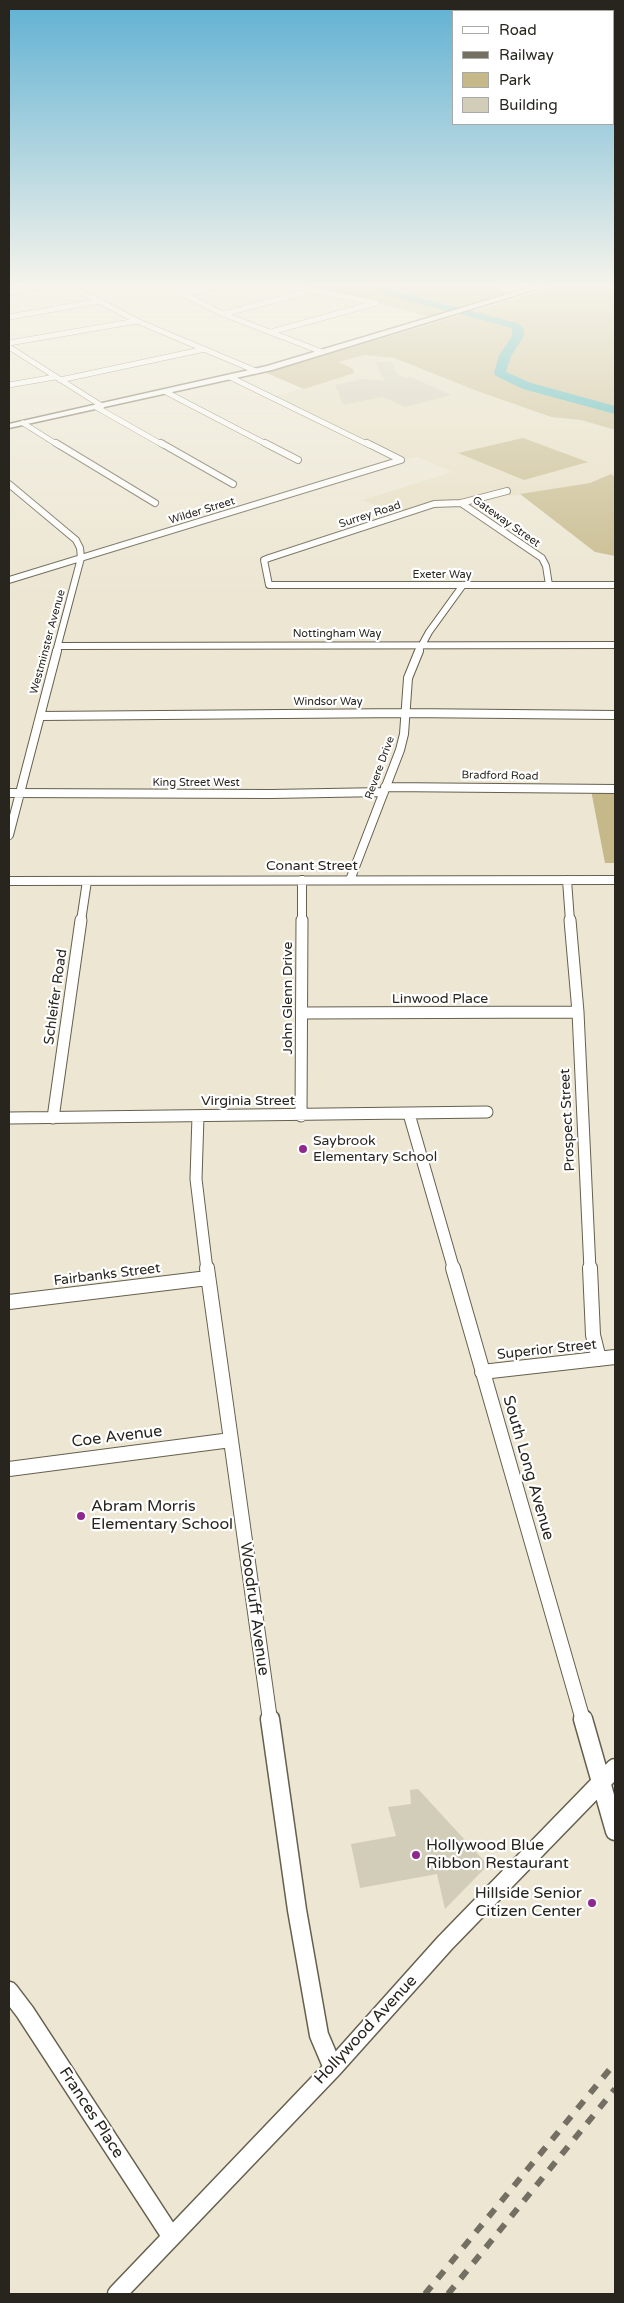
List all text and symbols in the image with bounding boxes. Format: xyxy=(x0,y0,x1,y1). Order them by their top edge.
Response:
legend xyxy=(452,10,614,125)
text: Road xyxy=(499,21,537,39)
text: Railway xyxy=(499,46,554,64)
text: Park xyxy=(499,71,531,89)
text: Building xyxy=(499,96,558,114)
street label: Gateway Street xyxy=(470,494,542,550)
street label: Wilder Street xyxy=(167,495,237,527)
street label: Surrey Road xyxy=(337,499,403,531)
street label: Exeter Way xyxy=(412,568,472,582)
street label: Westminster Avenue xyxy=(28,588,68,696)
street label: Nottingham Way xyxy=(293,627,381,641)
street label: Windsor Way xyxy=(293,695,363,709)
street label: Revere Drive xyxy=(362,735,398,801)
street label: Bradford Road xyxy=(461,769,539,783)
street label: King Street West xyxy=(152,776,240,790)
street label: Conant Street xyxy=(266,858,358,874)
street label: John Glenn Drive xyxy=(280,942,296,1054)
street label: Schleifer Road xyxy=(41,948,71,1046)
street label: Linwood Place xyxy=(392,991,488,1007)
street label: Prospect Street xyxy=(557,1068,579,1172)
street label: Virginia Street xyxy=(201,1093,295,1109)
place label: Saybrook Elementary School xyxy=(313,1133,437,1166)
marker: Saybrook Elementary School xyxy=(297,1143,309,1155)
street label: Fairbanks Street xyxy=(53,1260,161,1290)
street label: Superior Street xyxy=(496,1336,598,1364)
street label: South Long Avenue xyxy=(498,1393,558,1543)
street label: Coe Avenue xyxy=(71,1422,163,1452)
place label: Abram Morris Elementary School xyxy=(91,1497,233,1535)
marker: Abram Morris Elementary School xyxy=(75,1510,87,1522)
street label: Woodruff Avenue xyxy=(235,1541,273,1677)
place label: Hollywood Blue Ribbon Restaurant xyxy=(426,1836,569,1874)
marker: Hollywood Blue Ribbon Restaurant xyxy=(410,1849,422,1861)
place label: Hillside Senior Citizen Center xyxy=(475,1884,582,1922)
marker: Hillside Senior Citizen Center xyxy=(586,1897,598,1909)
street label: Hollywood Avenue xyxy=(311,1972,421,2088)
street label: Frances Place xyxy=(54,2064,128,2162)

